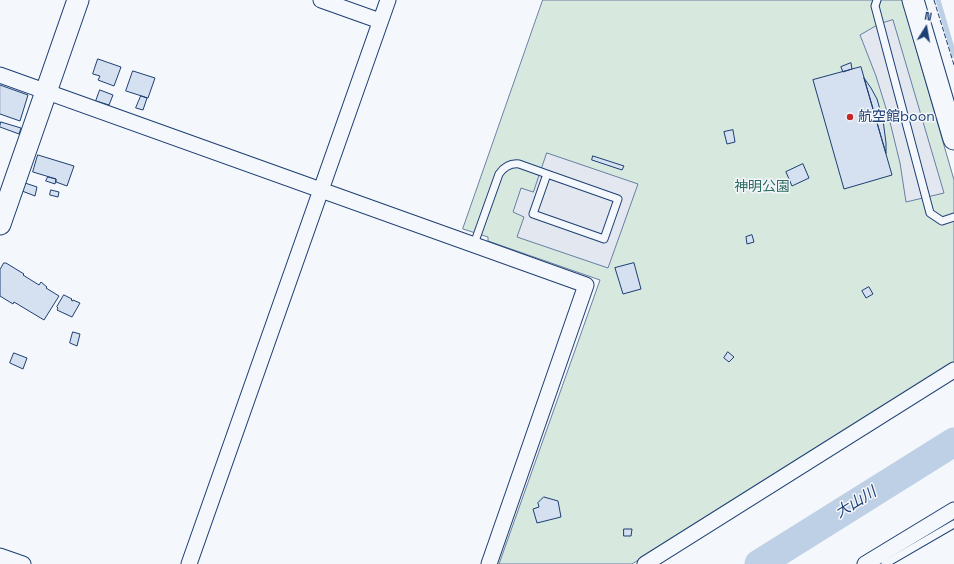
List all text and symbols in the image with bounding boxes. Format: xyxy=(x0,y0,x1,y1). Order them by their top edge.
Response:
north arrow xyxy=(906,8,946,48)
text: N xyxy=(923,9,933,24)
place label: 航空館boon xyxy=(858,109,935,125)
marker: 航空館boon xyxy=(845,112,855,122)
park label: 神明公園 xyxy=(734,179,790,195)
water label: 大山川 xyxy=(832,483,880,523)

